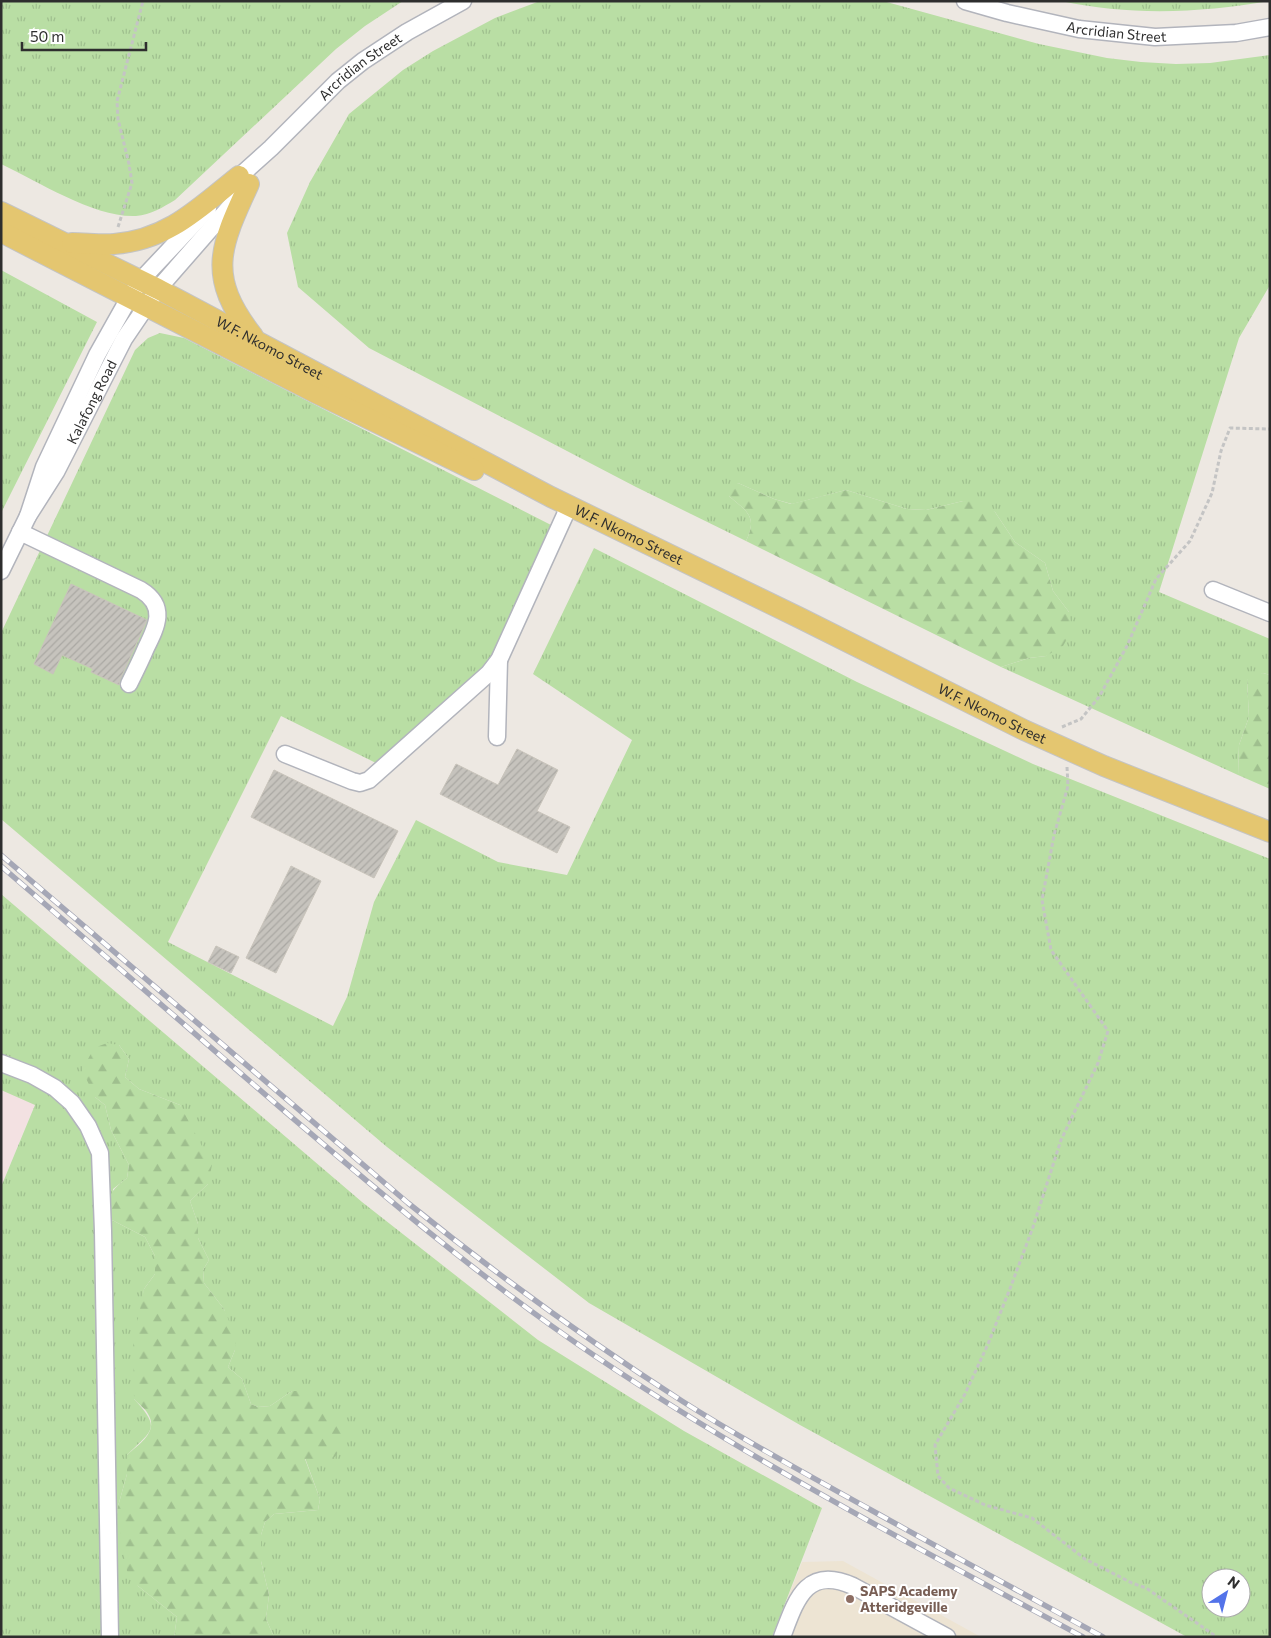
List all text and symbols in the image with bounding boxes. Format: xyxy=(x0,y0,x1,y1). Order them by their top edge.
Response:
street label: Arcridian Street xyxy=(1065,17,1167,45)
scale bar xyxy=(22,20,146,52)
text: 50 m xyxy=(30,27,64,45)
street label: Arcridian Street xyxy=(315,29,405,104)
street label: W.F. Nkomo Street xyxy=(213,312,326,383)
street label: Kalafong Road xyxy=(63,357,120,447)
street label: W.F. Nkomo Street xyxy=(572,501,686,568)
street label: W.F. Nkomo Street xyxy=(935,679,1049,747)
north arrow xyxy=(1201,1568,1251,1618)
text: N xyxy=(1225,1572,1243,1592)
place label: SAPS Academy Atteridgeville xyxy=(860,1582,958,1615)
marker: SAPS Academy Atteridgeville xyxy=(844,1593,856,1605)

